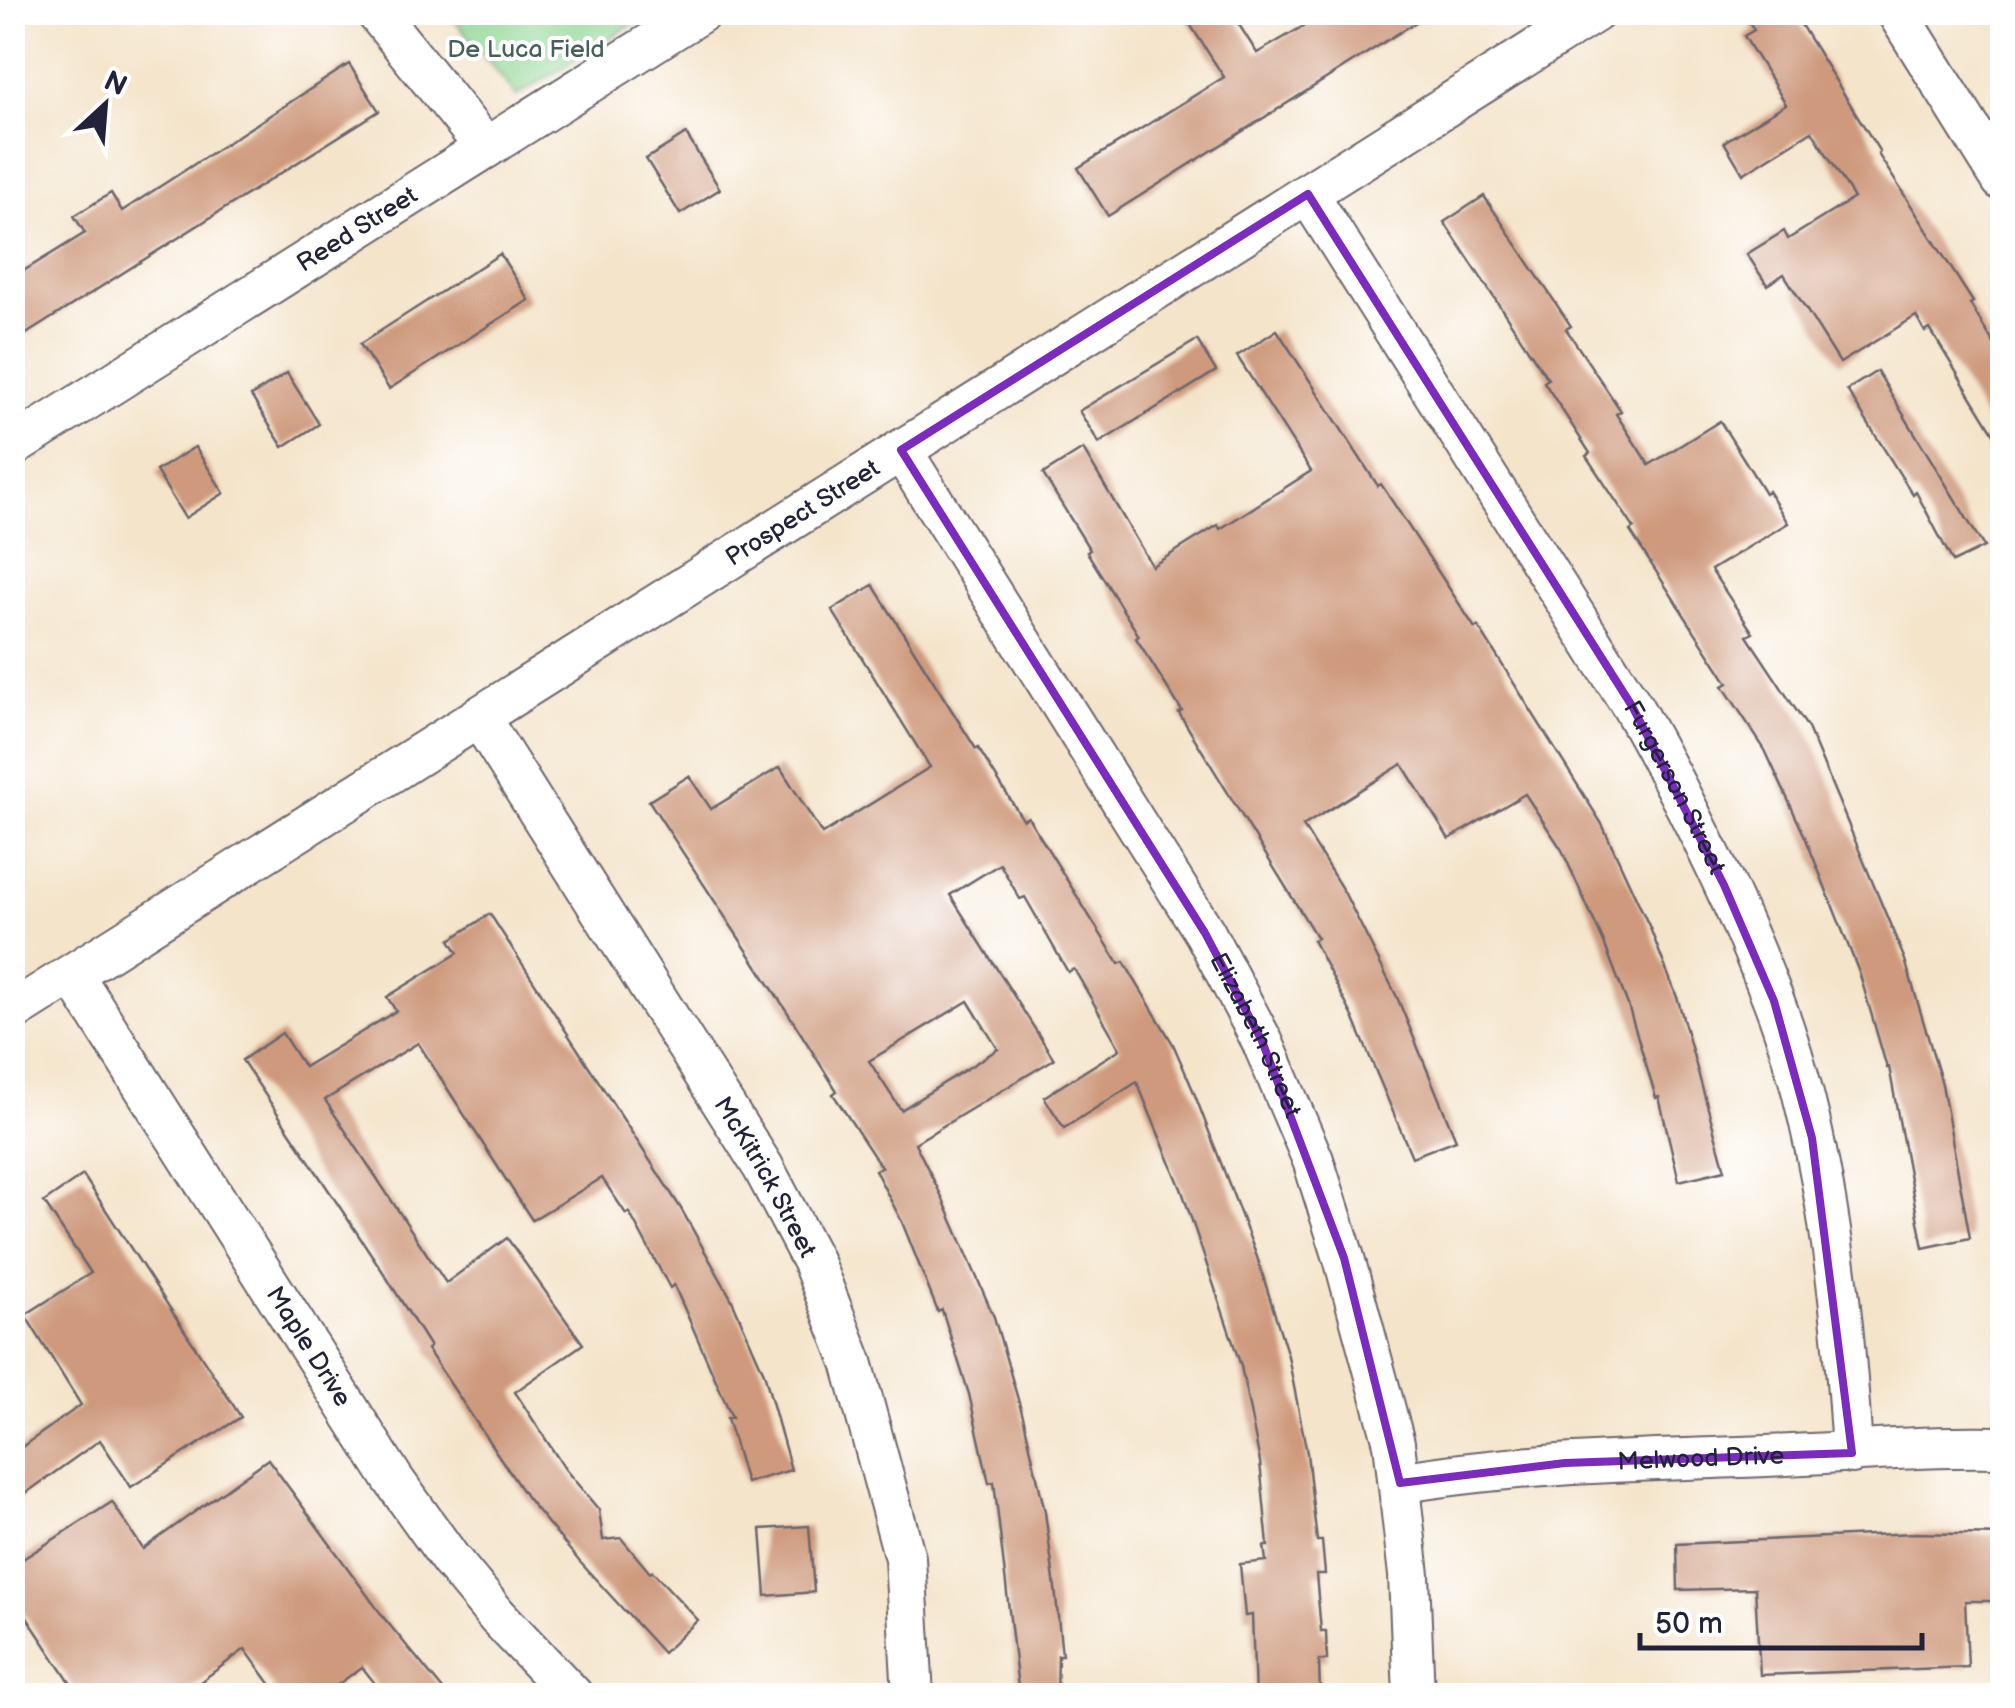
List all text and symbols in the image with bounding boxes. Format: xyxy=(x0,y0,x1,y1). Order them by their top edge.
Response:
park label: De Luca Field xyxy=(447,34,605,65)
north arrow xyxy=(55,55,155,155)
text: N xyxy=(99,64,132,103)
street label: Reed Street xyxy=(291,179,423,279)
street label: Prospect Street xyxy=(720,452,885,573)
street label: Furgerson Street xyxy=(1617,695,1733,879)
street label: Elizabeth Street xyxy=(1203,948,1309,1123)
street label: McKitrick Street xyxy=(707,1091,823,1263)
street label: Maple Drive xyxy=(259,1281,358,1412)
street label: Melwood Drive xyxy=(1617,1440,1785,1477)
scale bar xyxy=(1640,1588,1922,1650)
text: 50 m xyxy=(1655,1606,1723,1642)

